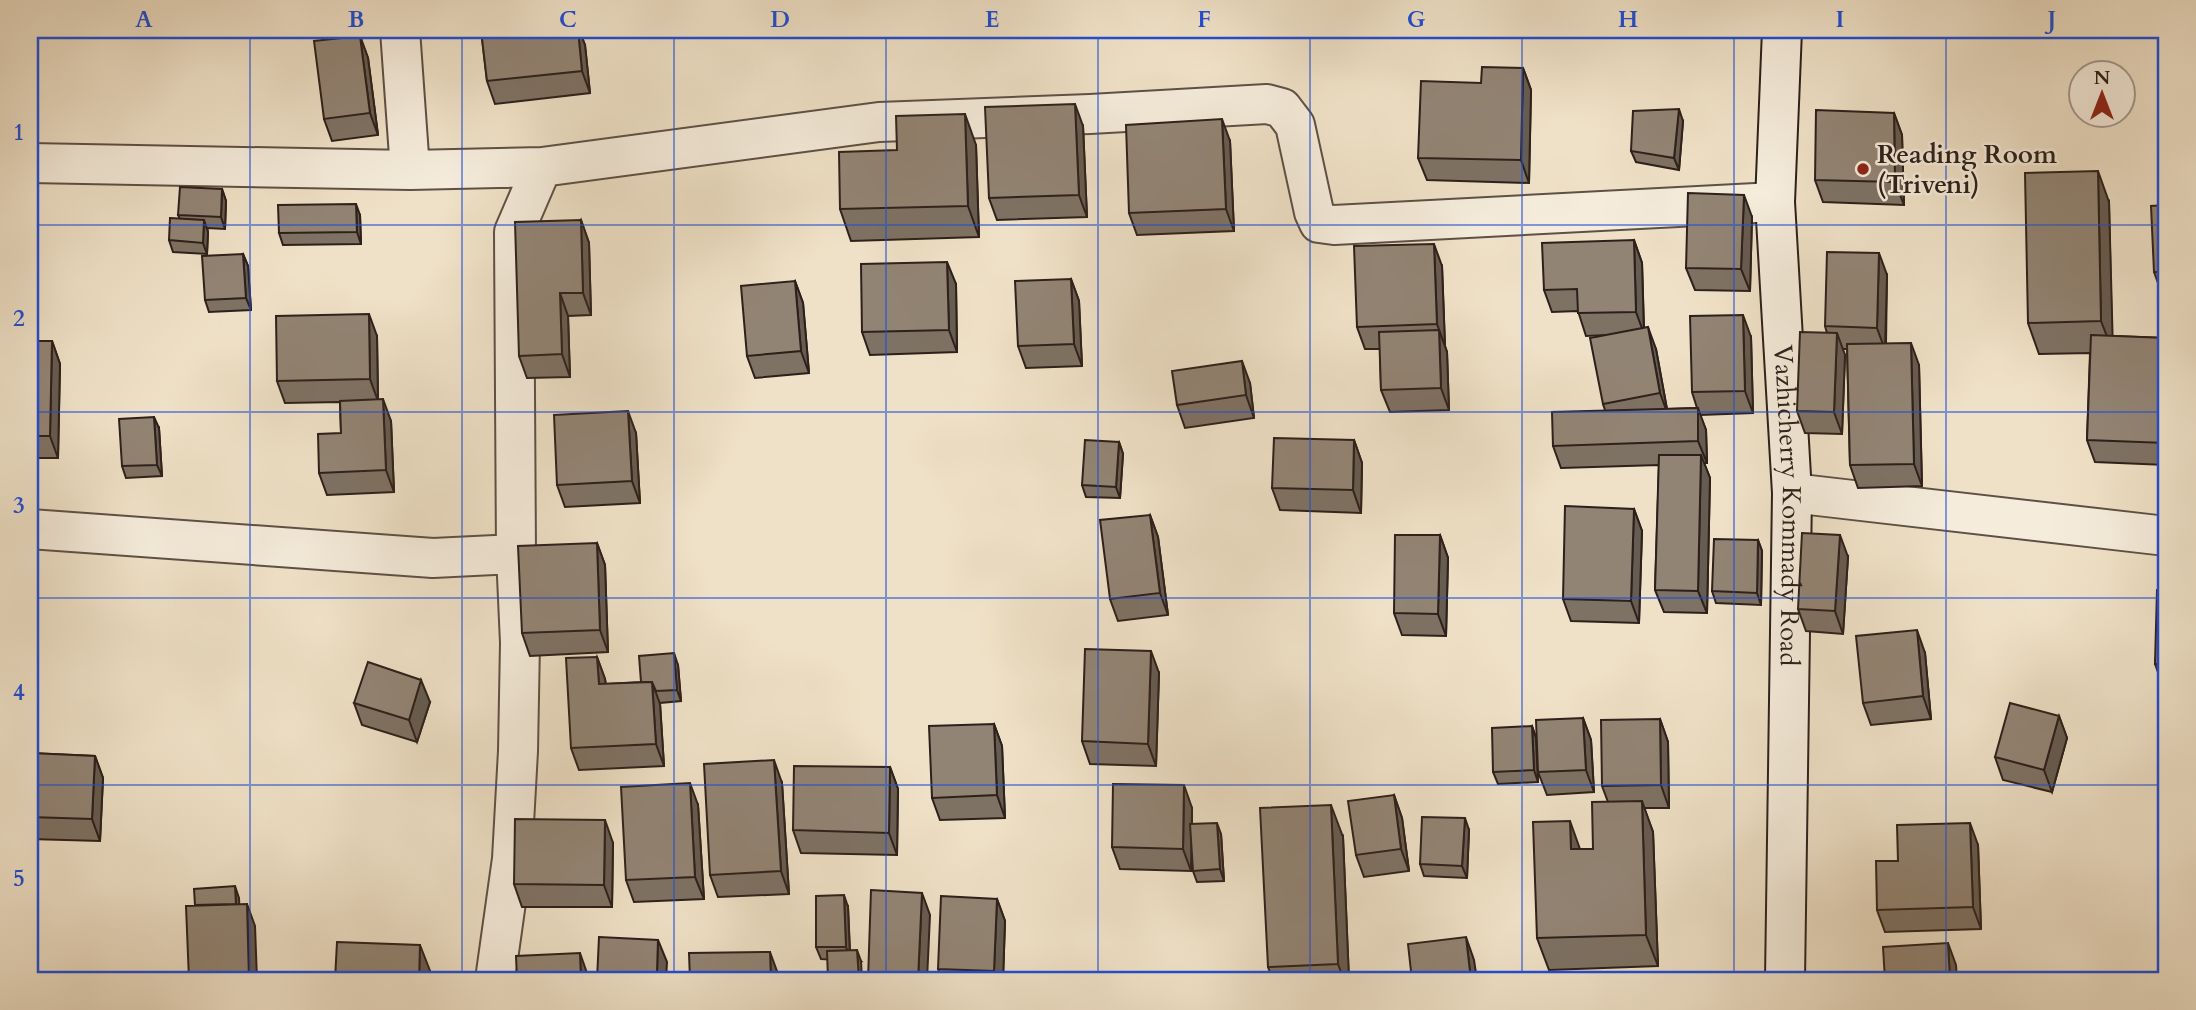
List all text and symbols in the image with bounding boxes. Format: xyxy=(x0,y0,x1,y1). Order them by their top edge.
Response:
text: A xyxy=(135,4,153,35)
text: B xyxy=(348,4,364,35)
text: C xyxy=(559,4,577,35)
text: D xyxy=(770,4,790,35)
text: E xyxy=(985,4,999,35)
text: F xyxy=(1197,4,1211,35)
text: G xyxy=(1407,4,1426,35)
text: H xyxy=(1618,4,1638,35)
text: I xyxy=(1836,4,1844,35)
text: J xyxy=(2045,4,2056,35)
north arrow xyxy=(2066,60,2136,130)
text: N xyxy=(2094,65,2111,91)
text: 1 xyxy=(13,117,25,148)
place label: Reading Room (Triveni) xyxy=(1877,137,2057,202)
marker: Reading Room (Triveni) xyxy=(1855,161,1871,177)
text: 2 xyxy=(13,303,25,334)
street label: Vazhicherry Kommady Road xyxy=(1765,344,1809,667)
text: 3 xyxy=(13,490,25,521)
text: 4 xyxy=(13,677,25,708)
text: 5 xyxy=(13,863,25,894)

